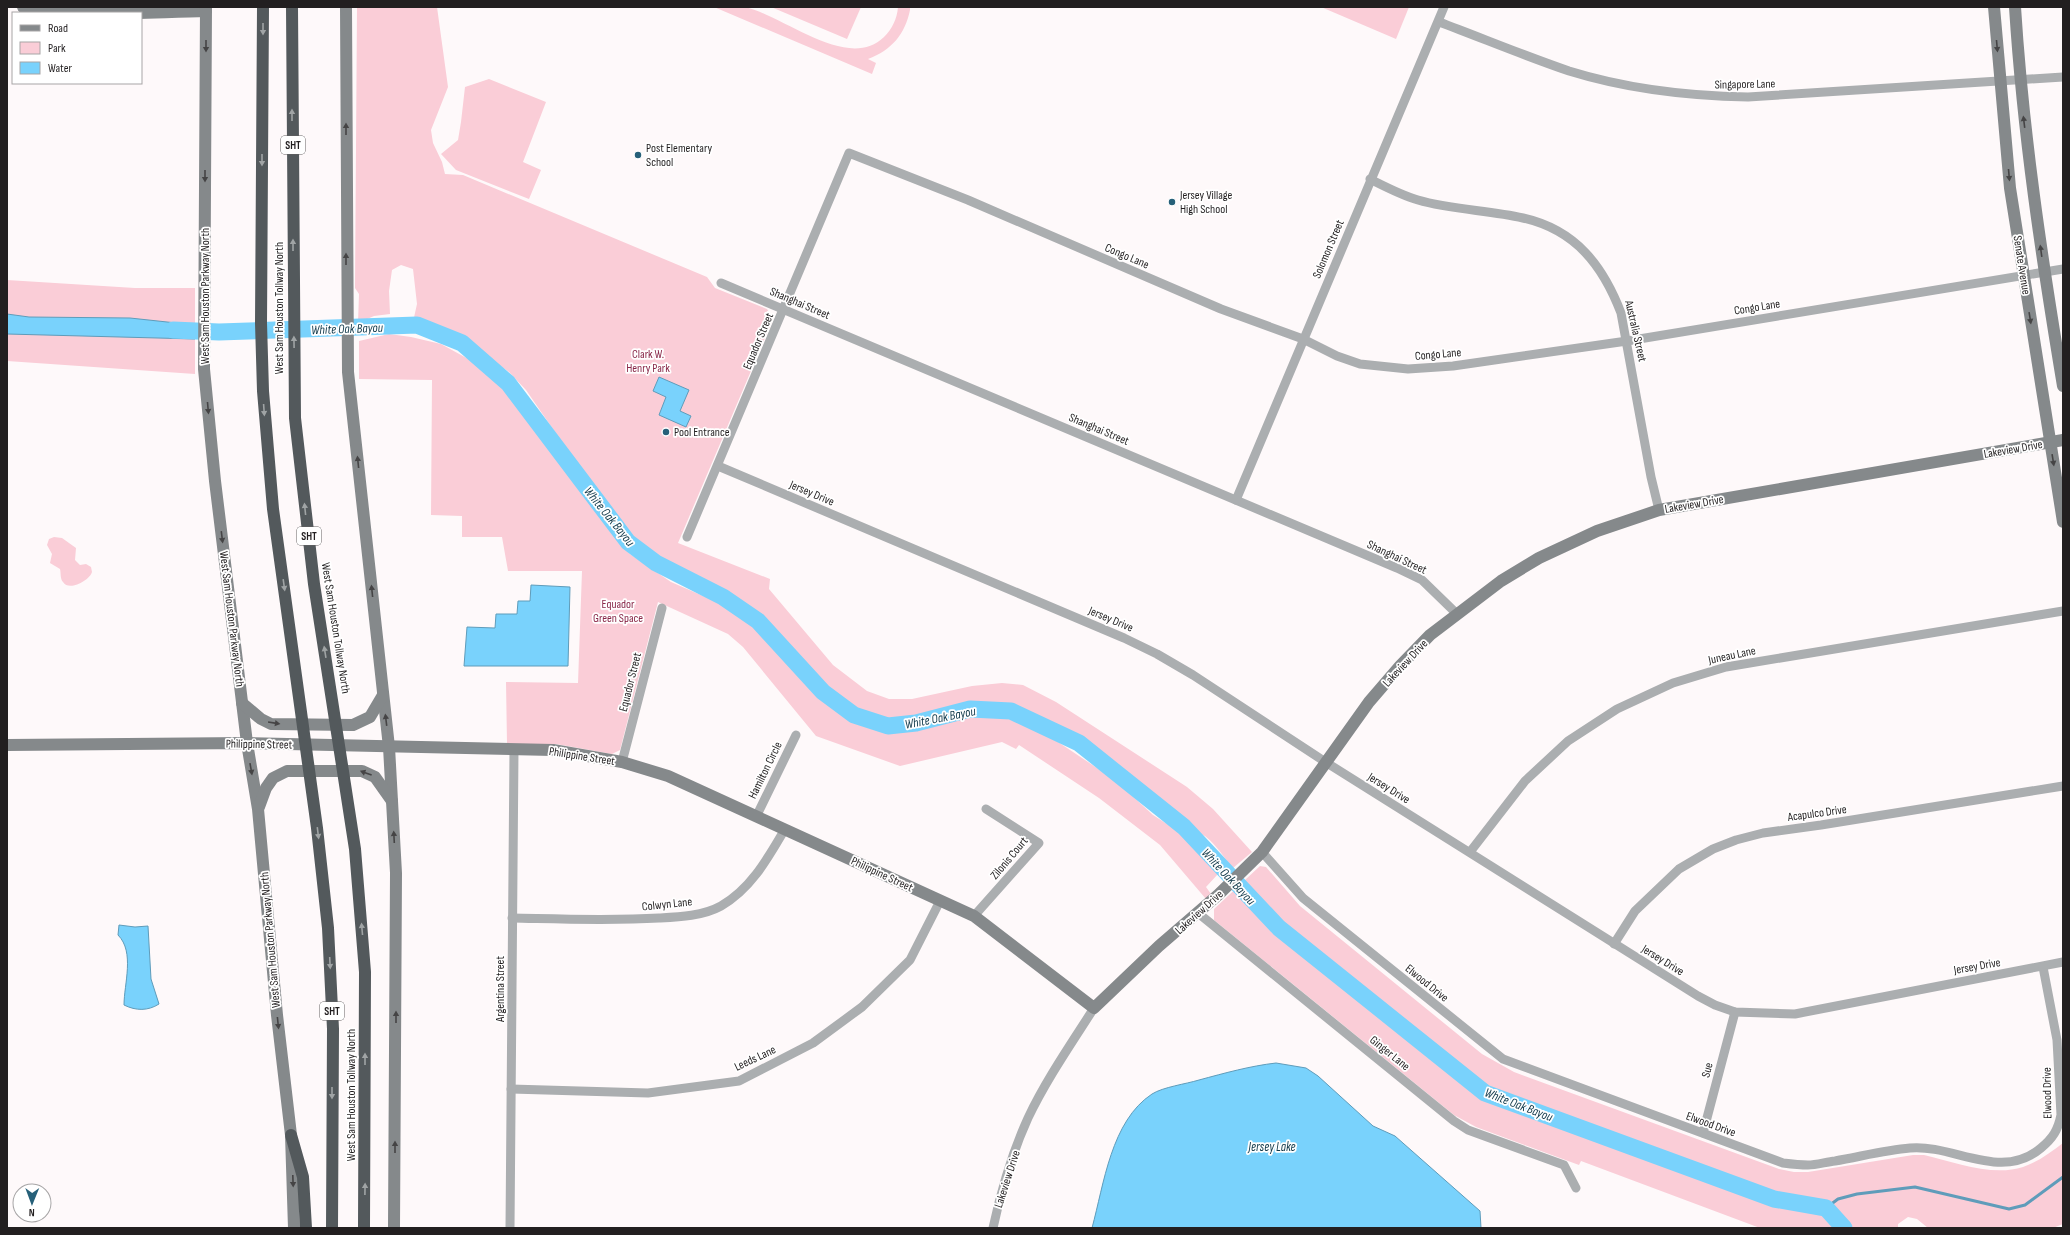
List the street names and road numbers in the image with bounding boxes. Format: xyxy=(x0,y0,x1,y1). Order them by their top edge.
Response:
street label: Singapore Lane xyxy=(1715,76,1776,93)
road number: SHT xyxy=(281,136,305,154)
street label: Solomon Street xyxy=(1309,217,1348,281)
street label: West Sam Houston Parkway North xyxy=(198,228,213,364)
street label: Senate Avenue xyxy=(2009,235,2034,296)
street label: Congo Lane xyxy=(1102,240,1151,273)
street label: West Sam Houston Tollway North xyxy=(272,242,287,374)
street label: Shanghai Street xyxy=(767,284,833,323)
street label: Congo Lane xyxy=(1733,296,1781,319)
street label: Australia Street xyxy=(1621,298,1650,364)
street label: Equador Street xyxy=(740,310,777,372)
street label: Congo Lane xyxy=(1414,345,1462,364)
street label: Shanghai Street xyxy=(1066,410,1132,449)
street label: Lakeview Drive xyxy=(1983,437,2044,462)
street label: Jersey Drive xyxy=(786,477,837,510)
street label: Lakeview Drive xyxy=(1664,492,1725,517)
road number: SHT xyxy=(297,527,321,545)
street label: Shanghai Street xyxy=(1365,537,1429,578)
street label: West Sam Houston Parkway North xyxy=(216,550,247,688)
street label: West Sam Houston Tollway North xyxy=(318,562,353,695)
street label: Jersey Drive xyxy=(1085,603,1136,636)
street label: Lakeview Drive xyxy=(1380,636,1431,690)
street label: Juneau Lane xyxy=(1706,643,1757,668)
street label: Equador Street xyxy=(616,651,645,713)
street label: Philippine Street xyxy=(226,736,293,753)
street label: Hamilton Circle xyxy=(745,739,786,801)
street label: Philippine Street xyxy=(548,744,616,769)
street label: Jersey Drive xyxy=(1364,769,1413,807)
street label: Acapulco Drive xyxy=(1786,802,1848,825)
street label: Zilonis Court xyxy=(987,834,1032,883)
street label: Philippine Street xyxy=(848,854,915,895)
street label: West Sam Houston Parkway North xyxy=(257,871,284,1009)
street label: Lakeview Drive xyxy=(1172,887,1227,938)
street label: Colwyn Lane xyxy=(641,894,693,915)
street label: Jersey Drive xyxy=(1638,941,1687,979)
street label: Jersey Drive xyxy=(1952,955,2002,978)
street label: Argentina Street xyxy=(493,956,508,1023)
street label: Elwood Drive xyxy=(1402,961,1452,1006)
road number: SHT xyxy=(320,1002,344,1020)
street label: West Sam Houston Tollway North xyxy=(344,1029,359,1161)
street label: Ginger Lane xyxy=(1367,1033,1413,1074)
street label: Leeds Lane xyxy=(732,1042,779,1075)
street label: Sue xyxy=(1698,1061,1717,1079)
street label: Elwood Drive xyxy=(2040,1067,2055,1119)
street label: Elwood Drive xyxy=(1684,1109,1738,1140)
street label: Lakeview Drive xyxy=(991,1148,1024,1210)

